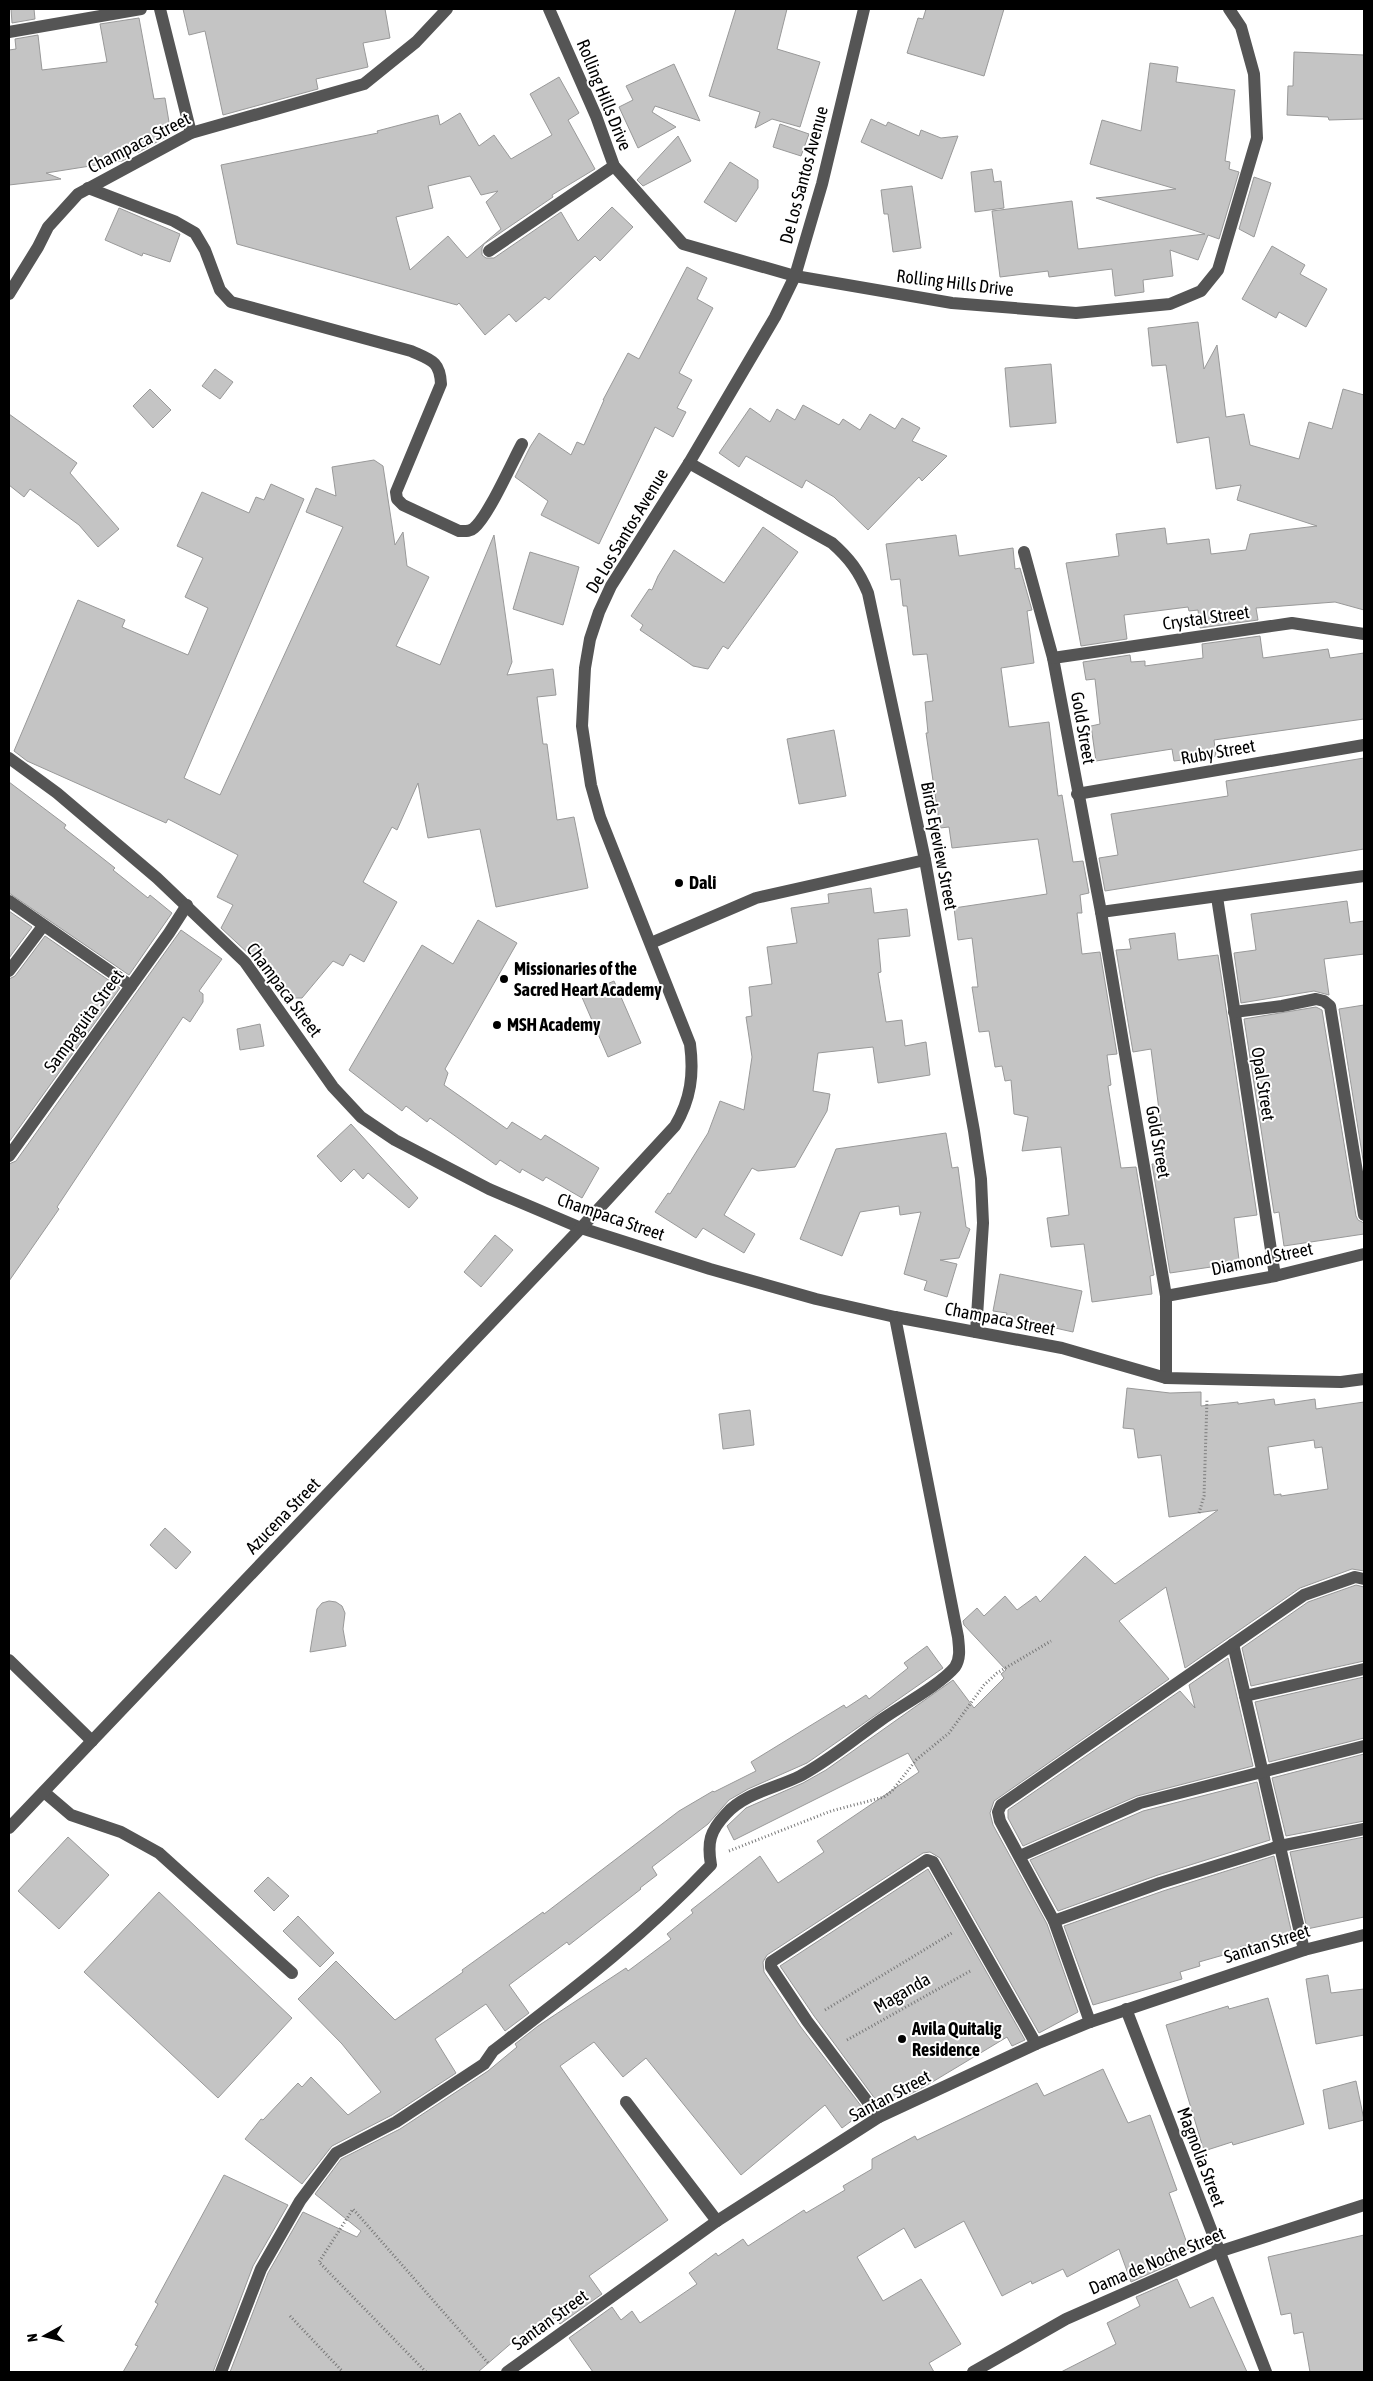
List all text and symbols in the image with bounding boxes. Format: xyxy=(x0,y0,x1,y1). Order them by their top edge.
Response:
street label: Rolling Hills Drive xyxy=(573,36,636,153)
street label: De Los Santos Avenue xyxy=(775,104,832,246)
street label: Champaca Street xyxy=(84,108,193,177)
street label: Rolling Hills Drive xyxy=(895,265,1015,300)
street label: De Los Santos Avenue xyxy=(581,465,672,597)
street label: Crystal Street xyxy=(1161,601,1251,634)
street label: Gold Street xyxy=(1067,690,1100,766)
street label: Ruby Street xyxy=(1179,735,1257,768)
street label: Birds Eyeview Street xyxy=(917,780,962,912)
place label: Dali xyxy=(689,872,716,893)
marker: Dali xyxy=(673,877,685,889)
street label: Champaca Street xyxy=(242,939,327,1041)
place label: Missionaries of the Sacred Heart Academy xyxy=(514,958,662,1000)
street label: Sampaguita Street xyxy=(39,965,128,1076)
marker: Missionaries of the Sacred Heart Academy xyxy=(498,973,510,985)
place label: MSH Academy xyxy=(507,1014,601,1035)
marker: MSH Academy xyxy=(491,1019,503,1031)
street label: Opal Street xyxy=(1247,1046,1280,1122)
street label: Gold Street xyxy=(1142,1104,1175,1180)
street label: Champaca Street xyxy=(555,1188,668,1245)
street label: Diamond Street xyxy=(1209,1238,1315,1280)
street label: Champaca Street xyxy=(943,1298,1057,1340)
street label: Azucena Street xyxy=(241,1473,324,1558)
street label: Santan Street xyxy=(1221,1920,1312,1967)
street label: Maganda xyxy=(870,1968,934,2017)
place label: Avila Quitalig Residence xyxy=(911,2018,1002,2060)
marker: Avila Quitalig Residence xyxy=(896,2033,908,2045)
street label: Santan Street xyxy=(846,2065,934,2126)
street label: Magnolia Street xyxy=(1173,2104,1230,2209)
street label: Dama de Noche Street xyxy=(1085,2222,1228,2299)
street label: Santan Street xyxy=(508,2285,592,2354)
north arrow xyxy=(20,2311,70,2361)
text: N xyxy=(24,2333,41,2343)

